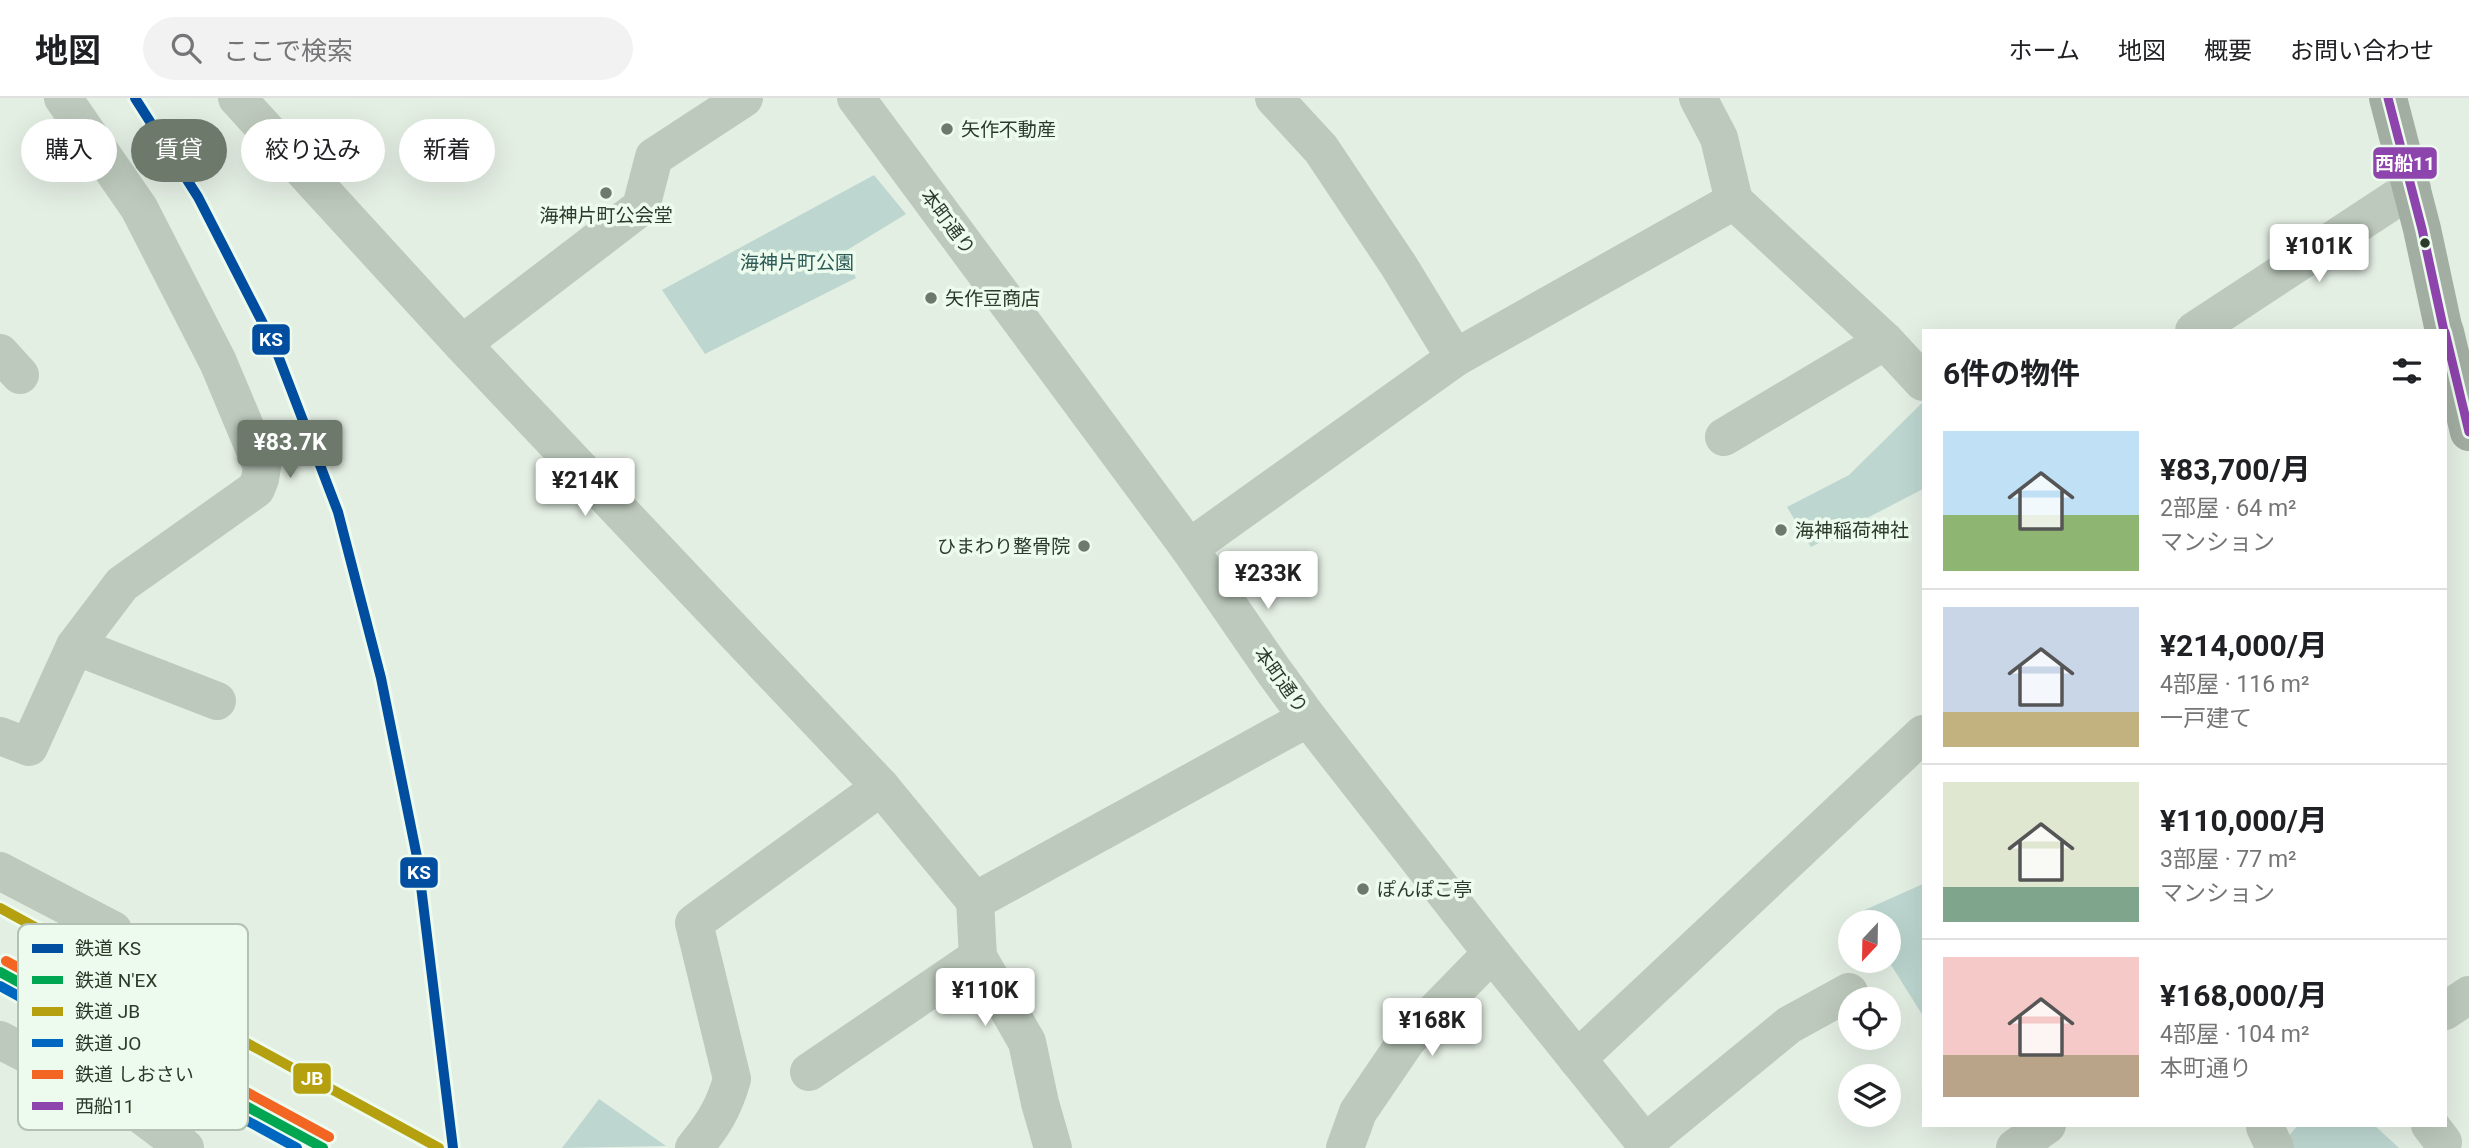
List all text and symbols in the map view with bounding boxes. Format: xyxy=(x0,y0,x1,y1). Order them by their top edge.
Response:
search box xyxy=(143,17,633,80)
icon: search xyxy=(167,29,205,67)
text: 地図 xyxy=(35,31,101,70)
text: ここで検索 xyxy=(223,36,353,66)
text: ホーム xyxy=(2009,37,2080,65)
text: 地図 xyxy=(2118,37,2166,65)
text: 概要 xyxy=(2204,37,2252,65)
text: お問い合わせ xyxy=(2290,37,2434,65)
place label: 矢作不動産 xyxy=(961,118,1056,141)
chip: 購入 xyxy=(21,119,117,182)
chip: 賃貸 xyxy=(131,119,227,182)
chip: 絞り込み xyxy=(241,119,385,182)
chip: 新着 xyxy=(399,119,495,182)
marker: 矢作不動産 xyxy=(939,121,955,137)
line badge: 西船11 xyxy=(2372,146,2438,180)
text: 西船11 xyxy=(2375,152,2435,175)
marker: 海神片町公会堂 xyxy=(598,185,614,201)
street label: 本町通り xyxy=(916,185,980,259)
place label: 海神片町公会堂 xyxy=(539,204,673,227)
pin: ¥101K xyxy=(2270,225,2368,284)
text: ¥101K xyxy=(2286,233,2352,260)
unlabelled marker xyxy=(2418,236,2432,250)
park label: 海神片町公園 xyxy=(740,251,854,274)
place label: 矢作豆商店 xyxy=(945,287,1040,310)
marker: 矢作豆商店 xyxy=(923,290,939,306)
line badge: KS xyxy=(251,323,291,356)
text: KS xyxy=(259,328,283,351)
icon: filters xyxy=(2388,352,2426,390)
text: 6件の物件 xyxy=(1943,356,2080,391)
pin: ¥83.7K xyxy=(233,420,347,480)
text: ¥83.7K xyxy=(253,429,327,456)
text: ¥83,700/月 xyxy=(2160,452,2311,487)
pin: ¥214K xyxy=(536,458,634,518)
icon: home xyxy=(1999,459,2083,543)
text: ¥214K xyxy=(552,467,618,494)
text: 2部屋 · 64 m² xyxy=(2160,495,2297,522)
place label: 海神稲荷神社 xyxy=(1795,519,1909,542)
marker: 海神稲荷神社 xyxy=(1773,522,1789,538)
text: マンション xyxy=(2160,529,2275,556)
place label: ひまわり整骨院 xyxy=(937,535,1070,558)
marker: ひまわり整骨院 xyxy=(1076,538,1092,554)
pin: ¥233K xyxy=(1219,552,1317,611)
text: ¥233K xyxy=(1235,560,1301,587)
text: ¥214,000/月 xyxy=(2160,628,2328,663)
icon: home xyxy=(1999,635,2083,719)
street label: 本町通り xyxy=(1249,642,1313,718)
text: 4部屋 · 116 m² xyxy=(2160,671,2309,698)
text: 一戸建て xyxy=(2160,705,2252,732)
text: ¥110,000/月 xyxy=(2160,803,2328,838)
icon: home xyxy=(1999,810,2083,894)
text: 3部屋 · 77 m² xyxy=(2160,846,2297,873)
line badge: KS xyxy=(399,856,439,889)
text: KS xyxy=(407,861,431,884)
place label: ぽんぽこ亭 xyxy=(1377,878,1472,901)
text: マンション xyxy=(2160,880,2275,907)
marker: ぽんぽこ亭 xyxy=(1355,881,1371,897)
north arrow xyxy=(1838,910,1900,973)
map controls xyxy=(1838,910,1901,1127)
legend xyxy=(18,924,248,1130)
text: 鉄道 KS xyxy=(75,937,141,960)
pin: ¥110K xyxy=(936,968,1034,1028)
text: 鉄道 N'EX xyxy=(75,969,157,992)
text: ¥110K xyxy=(952,977,1018,1004)
text: ¥168,000/月 xyxy=(2160,978,2328,1013)
icon: home xyxy=(1999,985,2083,1069)
button: locate xyxy=(1838,987,1901,1050)
pin: ¥168K xyxy=(1383,998,1481,1058)
text: 鉄道 JB xyxy=(75,1000,140,1023)
text: ¥168K xyxy=(1399,1007,1465,1034)
text: 4部屋 · 104 m² xyxy=(2160,1021,2309,1048)
text: 鉄道 JO xyxy=(75,1032,141,1055)
text: 本町通り xyxy=(2160,1055,2252,1082)
line badge: JB xyxy=(292,1062,332,1095)
text: 鉄道 しおさい xyxy=(75,1063,194,1086)
button: layers xyxy=(1838,1064,1901,1127)
text: JB xyxy=(301,1067,323,1090)
text: 西船11 xyxy=(75,1095,134,1118)

